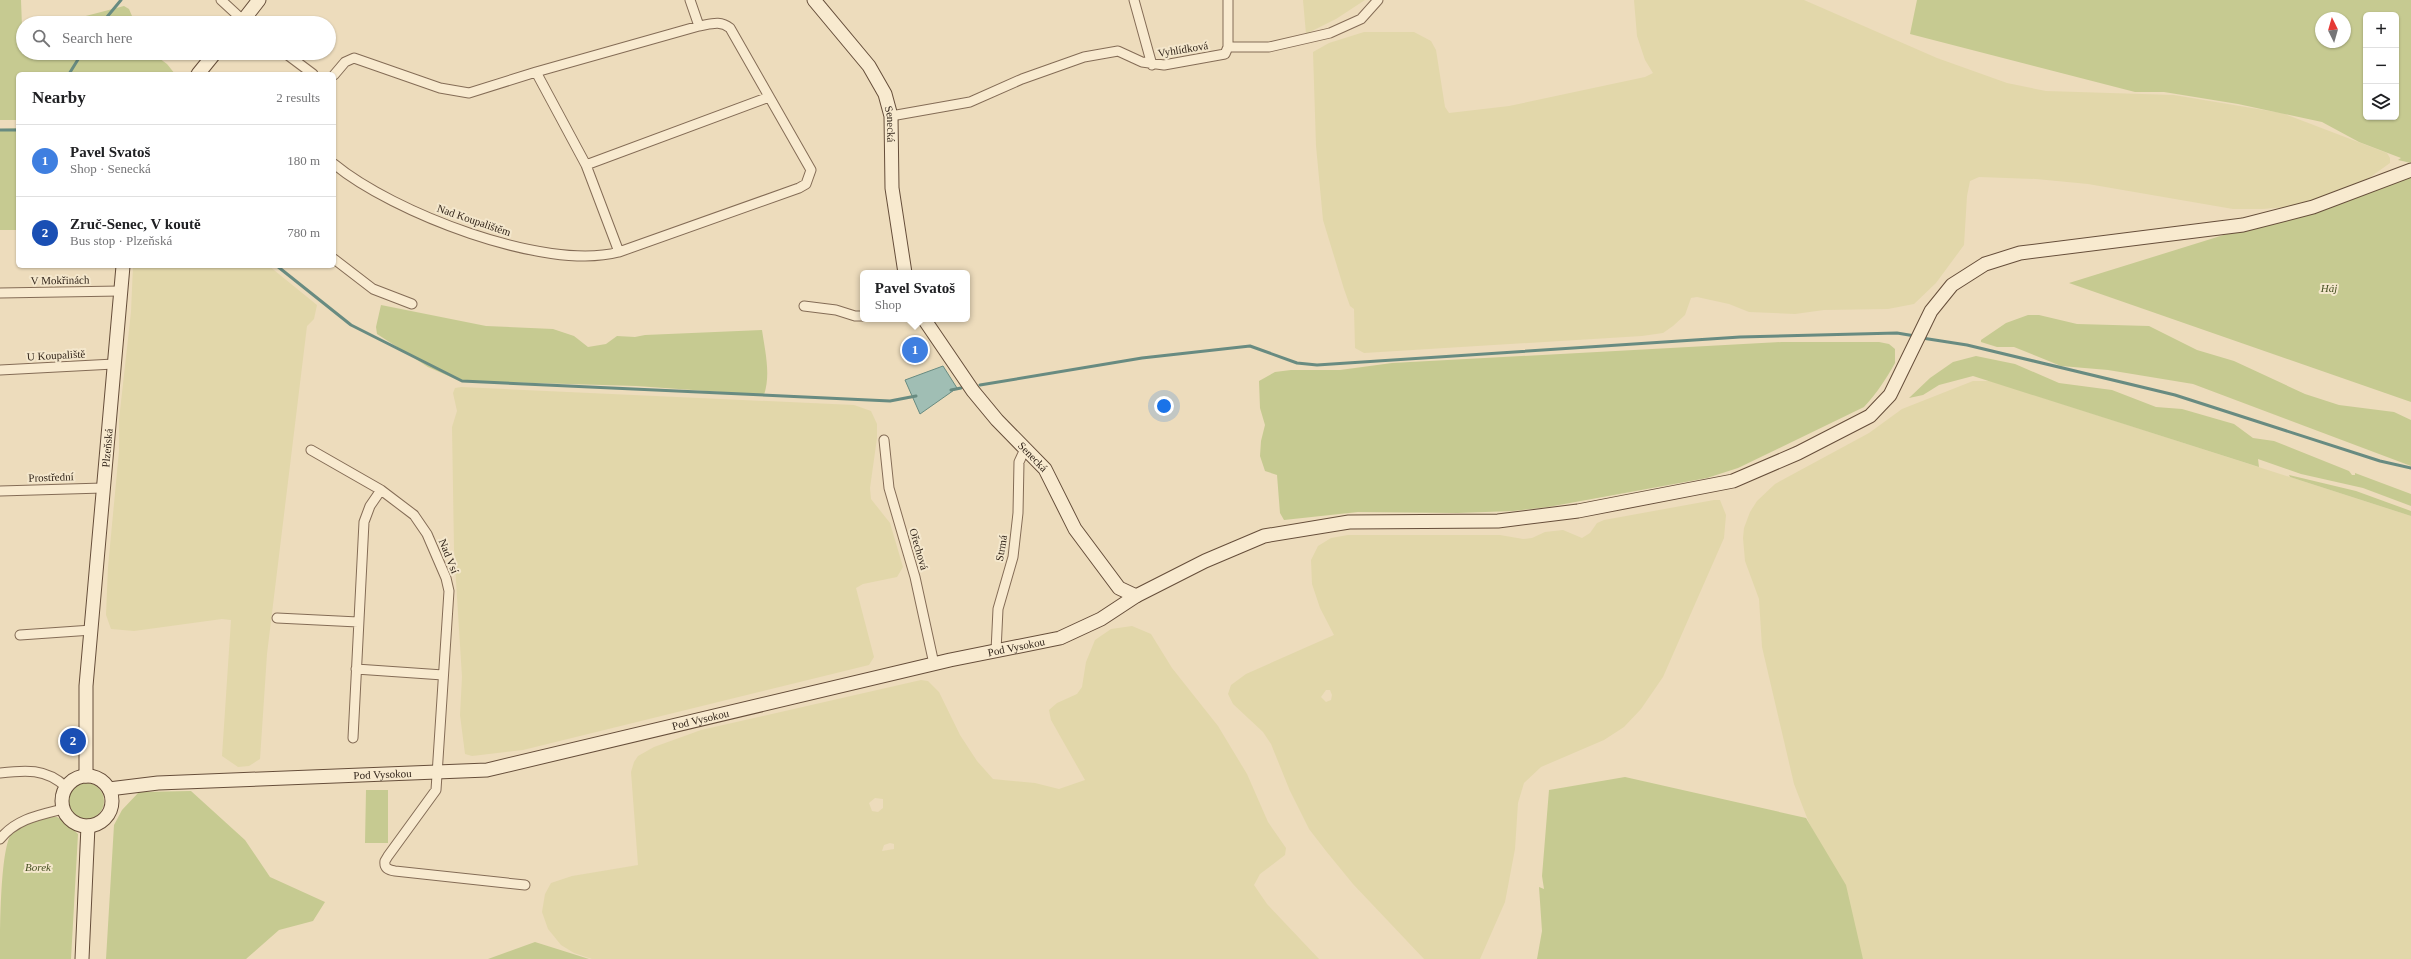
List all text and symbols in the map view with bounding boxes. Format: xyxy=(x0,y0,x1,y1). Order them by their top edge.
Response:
north arrow xyxy=(2315,12,2351,48)
map controls xyxy=(2363,12,2399,120)
button: + xyxy=(2363,12,2399,48)
search box xyxy=(16,16,336,60)
icon: search xyxy=(30,27,52,49)
text: Search here xyxy=(62,30,132,46)
street label: Vyhlídková xyxy=(1157,39,1209,59)
button: − xyxy=(2363,48,2399,84)
button: layers xyxy=(2363,84,2399,120)
text: Nearby xyxy=(32,88,86,107)
text: 2 results xyxy=(276,90,320,105)
street label: Senecká xyxy=(882,104,897,143)
text: Pavel Svatoš xyxy=(70,144,150,160)
text: 1 xyxy=(42,153,48,168)
text: 180 m xyxy=(287,153,320,168)
text: Shop · Senecká xyxy=(70,161,151,176)
street label: Nad Koupalištěm xyxy=(436,202,513,238)
text: Zruč-Senec, V koutě xyxy=(70,216,201,232)
text: 2 xyxy=(42,225,48,240)
text: 780 m xyxy=(287,225,320,240)
text: Bus stop · Plzeňská xyxy=(70,233,172,248)
popup xyxy=(860,270,970,322)
street label: V Mokřinách xyxy=(31,273,90,287)
text: Pavel Svatoš xyxy=(875,280,955,296)
park label: Háj xyxy=(2320,282,2337,294)
text: Shop xyxy=(875,297,902,312)
pin: 1 xyxy=(902,335,928,365)
street label: U Koupaliště xyxy=(27,347,86,363)
your location xyxy=(1154,396,1174,416)
street label: Plzeňská xyxy=(99,428,115,468)
street label: Senecká xyxy=(1016,439,1050,474)
street label: Prostřední xyxy=(28,470,74,484)
street label: Ořechová xyxy=(907,527,931,571)
street label: Strmá xyxy=(993,534,1009,562)
street label: Nad Vsí xyxy=(437,537,461,575)
street label: Pod Vysokou xyxy=(986,635,1046,658)
street label: Pod Vysokou xyxy=(671,707,731,732)
pin: 2 xyxy=(60,726,86,756)
street label: Pod Vysokou xyxy=(353,767,412,781)
park label: Borek xyxy=(25,861,52,873)

